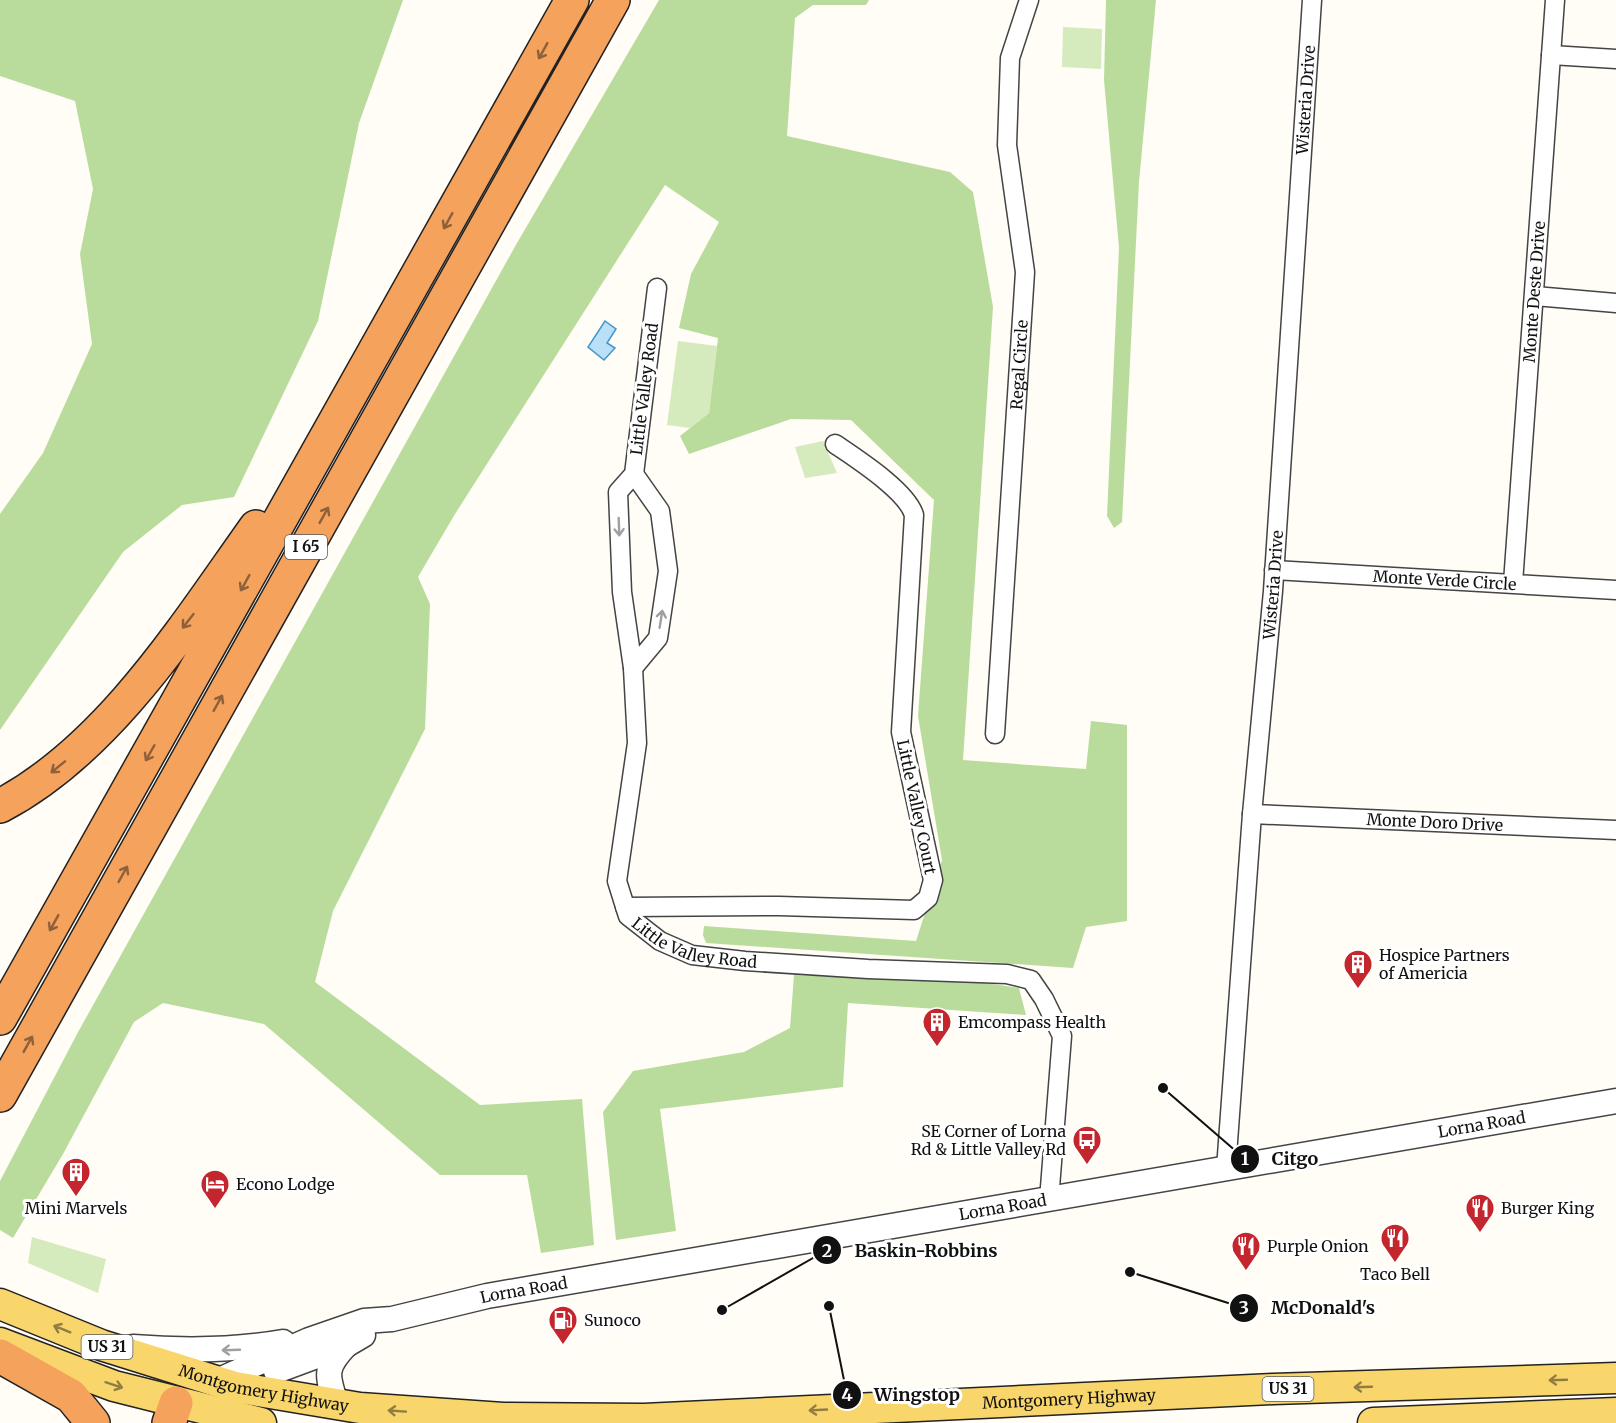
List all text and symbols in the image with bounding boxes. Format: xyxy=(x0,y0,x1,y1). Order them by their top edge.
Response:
one-way arrow xyxy=(537,42,549,59)
street label: Wisteria Drive xyxy=(1292,45,1319,156)
one-way arrow xyxy=(442,212,454,229)
street label: Monte Deste Drive xyxy=(1519,220,1549,363)
street label: Regal Circle xyxy=(1006,319,1032,410)
street label: Little Valley Road xyxy=(626,321,662,456)
one-way arrow xyxy=(318,507,330,524)
one-way arrow xyxy=(614,516,625,536)
street label: Wisteria Drive xyxy=(1258,530,1287,641)
road number: I 65 xyxy=(285,535,327,559)
street label: Monte Verde Circle xyxy=(1372,566,1517,594)
one-way arrow xyxy=(239,574,251,591)
one-way arrow xyxy=(655,609,666,629)
one-way arrow xyxy=(181,613,194,629)
one-way arrow xyxy=(212,695,224,712)
street label: Little Valley Court xyxy=(893,738,941,877)
one-way arrow xyxy=(144,744,156,761)
one-way arrow xyxy=(51,760,67,773)
street label: Monte Doro Drive xyxy=(1366,809,1504,835)
one-way arrow xyxy=(118,865,129,883)
street label: Little Valley Road xyxy=(628,913,758,972)
one-way arrow xyxy=(47,914,59,931)
place label: Hospice Partners of Americia xyxy=(1379,945,1510,983)
building icon: Hospice Partners of Americia xyxy=(1342,948,1374,990)
building icon: Emcompass Health xyxy=(921,1006,953,1048)
place label: Emcompass Health xyxy=(958,1012,1106,1032)
one-way arrow xyxy=(22,1036,34,1053)
street label: Lorna Road xyxy=(1436,1107,1527,1142)
place label: SE Corner of Lorna Rd & Little Valley Rd xyxy=(911,1121,1066,1159)
bus stop icon: SE Corner of Lorna Rd & Little Valley Rd xyxy=(1071,1124,1103,1166)
callout: Citgo xyxy=(1230,1141,1330,1177)
text: 1 xyxy=(1241,1147,1249,1170)
text: Citgo xyxy=(1272,1147,1318,1170)
building icon: Mini Marvels xyxy=(60,1156,92,1198)
hotel icon: Econo Lodge xyxy=(199,1168,231,1210)
place label: Econo Lodge xyxy=(236,1174,335,1194)
street label: Lorna Road xyxy=(957,1189,1048,1224)
restaurant icon: Burger King xyxy=(1464,1192,1496,1234)
place label: Mini Marvels xyxy=(25,1198,127,1218)
place label: Burger King xyxy=(1501,1198,1594,1218)
restaurant icon: Taco Bell xyxy=(1379,1222,1411,1264)
restaurant icon: Purple Onion xyxy=(1230,1230,1262,1272)
callout: Baskin-Robbins xyxy=(812,1232,1009,1268)
place label: Purple Onion xyxy=(1267,1236,1369,1256)
text: 2 xyxy=(822,1239,832,1262)
text: Baskin-Robbins xyxy=(854,1239,998,1262)
place label: Taco Bell xyxy=(1360,1264,1430,1284)
street label: Lorna Road xyxy=(478,1272,569,1307)
callout: McDonald's xyxy=(1229,1290,1387,1326)
text: 3 xyxy=(1239,1296,1249,1319)
text: McDonald's xyxy=(1271,1296,1375,1319)
fuel station icon: Sunoco xyxy=(547,1304,579,1346)
place label: Sunoco xyxy=(584,1310,641,1330)
one-way arrow xyxy=(53,1323,72,1334)
road number: US 31 xyxy=(82,1335,132,1359)
one-way arrow xyxy=(221,1344,241,1355)
street label: Montgomery Highway xyxy=(176,1360,351,1416)
one-way arrow xyxy=(1548,1375,1568,1386)
callout: Wingstop xyxy=(832,1377,972,1413)
road number: US 31 xyxy=(1262,1377,1314,1401)
one-way arrow xyxy=(104,1381,123,1392)
one-way arrow xyxy=(1353,1381,1373,1392)
text: 4 xyxy=(841,1383,853,1406)
text: Wingstop xyxy=(873,1383,960,1406)
street label: Montgomery Highway xyxy=(982,1385,1157,1413)
one-way arrow xyxy=(809,1404,829,1415)
one-way arrow xyxy=(387,1405,407,1416)

